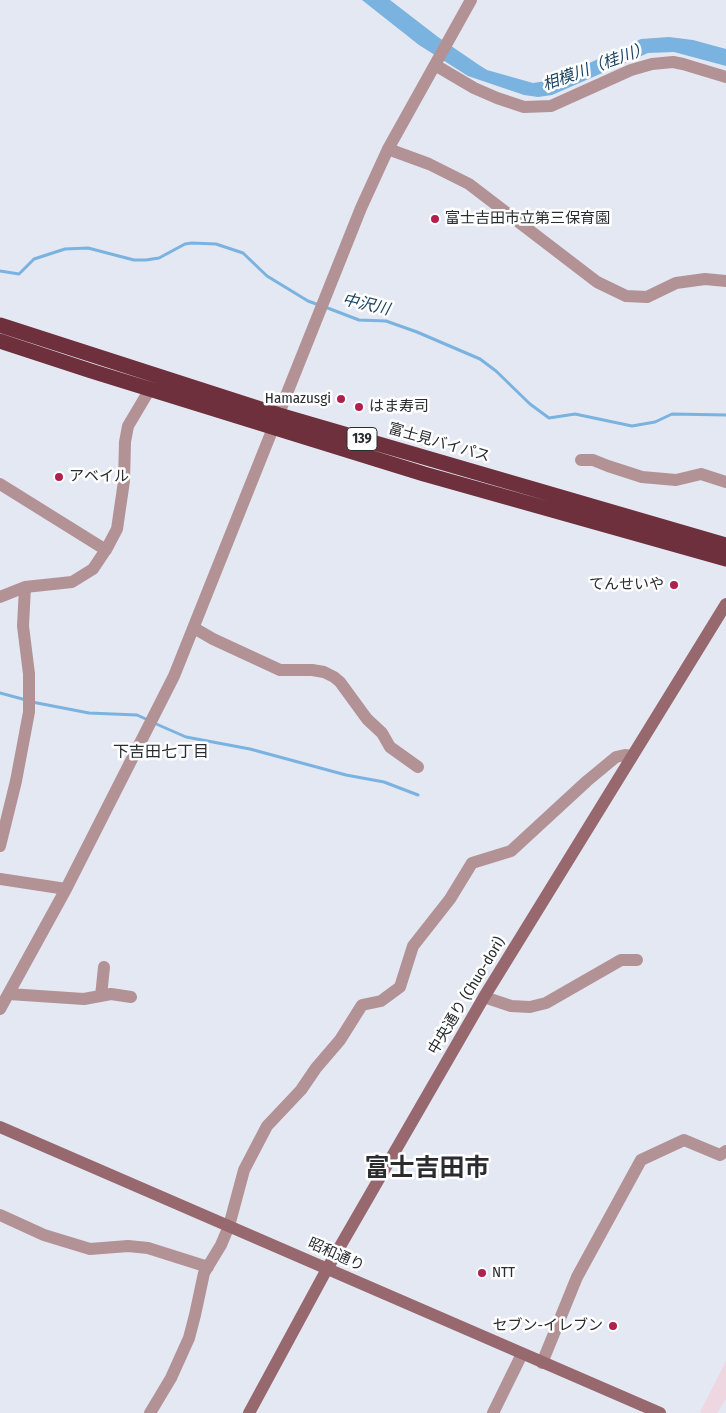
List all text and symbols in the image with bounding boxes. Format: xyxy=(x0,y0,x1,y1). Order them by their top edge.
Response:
water label: 相模川（桂川） xyxy=(540,39,652,95)
place label: 富士吉田市立第三保育園 xyxy=(445,210,610,228)
marker: 富士吉田市立第三保育園 xyxy=(429,213,441,225)
water label: 中沢川 xyxy=(340,290,392,320)
place label: Hamazusgi xyxy=(265,390,331,408)
marker: Hamazusgi xyxy=(335,393,347,405)
place label: はま寿司 xyxy=(369,398,429,416)
marker: はま寿司 xyxy=(353,401,365,413)
street label: 富士見バイパス xyxy=(386,420,492,466)
road number: 139 xyxy=(347,428,377,450)
place label: アベイル xyxy=(69,468,129,486)
marker: アベイル xyxy=(53,471,65,483)
place label: てんせいや xyxy=(589,576,664,594)
marker: てんせいや xyxy=(668,579,680,591)
district label: 下吉田七丁目 xyxy=(113,743,209,763)
street label: 中央通り (Chuo-dori) xyxy=(425,934,509,1058)
district label: 富士吉田市 xyxy=(365,1154,489,1184)
street label: 昭和通り xyxy=(305,1235,367,1275)
place label: NTT xyxy=(492,1264,515,1282)
marker: NTT xyxy=(476,1267,488,1279)
place label: セブン-イレブン xyxy=(492,1317,603,1335)
marker: セブン-イレブン xyxy=(607,1320,619,1332)

